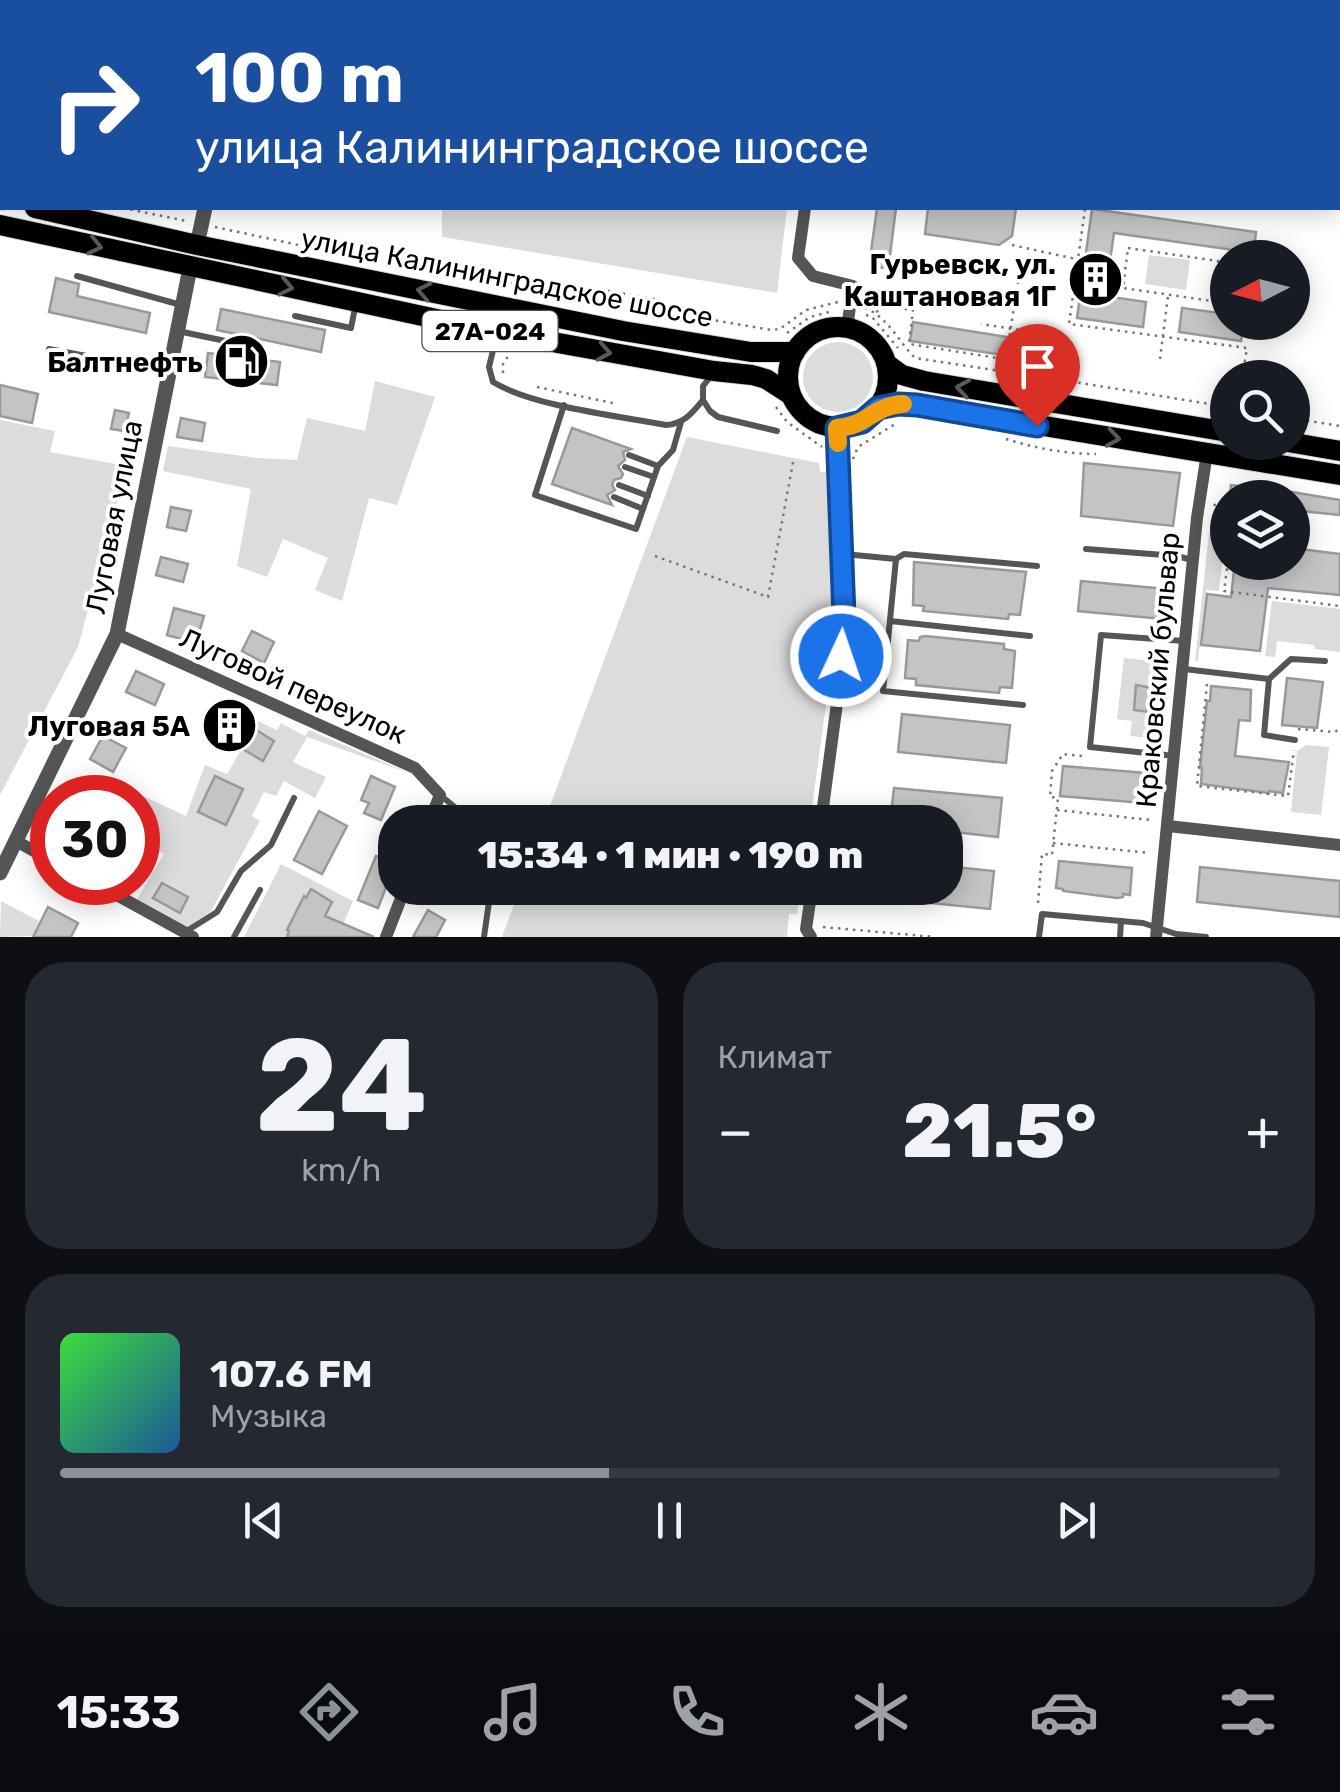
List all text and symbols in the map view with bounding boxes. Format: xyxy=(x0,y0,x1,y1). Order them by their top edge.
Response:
text: 100 m xyxy=(195,37,404,120)
icon: right xyxy=(30,40,160,170)
text: улица Калининградское шоссе xyxy=(195,121,869,174)
street label: улица Калининградское шоссе xyxy=(298,222,716,334)
one-way arrow xyxy=(86,234,103,255)
north arrow xyxy=(1210,240,1310,340)
map controls xyxy=(1210,240,1310,580)
place label: Гурьевск, ул. Каштановая 1Г xyxy=(844,248,1056,313)
building icon: Гурьевск, ул. Каштановая 1Г xyxy=(1065,250,1125,310)
one-way arrow xyxy=(277,276,294,297)
one-way arrow xyxy=(416,281,433,302)
road number: 27А-024 xyxy=(422,311,558,351)
pin xyxy=(995,324,1080,427)
fuel station icon: Балтнефть xyxy=(212,332,272,392)
icon: arrive xyxy=(1010,339,1065,394)
one-way arrow xyxy=(596,341,613,362)
place label: Балтнефть xyxy=(47,346,203,379)
button: search xyxy=(1210,360,1310,460)
one-way arrow xyxy=(955,378,972,399)
street label: Луговая улица xyxy=(79,417,149,617)
one-way arrow xyxy=(1104,427,1121,448)
button: layers xyxy=(1210,480,1310,580)
street label: Краковский бульвар xyxy=(1130,531,1186,809)
position arrow xyxy=(789,604,893,708)
street label: Луговой переулок xyxy=(175,621,411,751)
building icon: Луговая 5А xyxy=(199,696,259,756)
place label: Луговая 5А xyxy=(28,710,190,743)
speed limit sign: 30 xyxy=(30,775,160,905)
text: 15:34 · 1 мин · 190 m xyxy=(478,832,863,878)
text: 24 xyxy=(255,1008,428,1163)
text: Климат xyxy=(718,1038,832,1076)
text: 21.5° xyxy=(902,1087,1097,1176)
text: − xyxy=(718,1099,753,1164)
text: + xyxy=(1246,1099,1280,1164)
text: km/h xyxy=(301,1151,381,1189)
text: 107.6 FM xyxy=(210,1351,373,1397)
text: Музыка xyxy=(210,1397,327,1435)
icon: previous xyxy=(236,1493,291,1548)
icon: pause xyxy=(642,1493,697,1548)
icon: next xyxy=(1049,1493,1104,1548)
icon: directions xyxy=(294,1677,364,1747)
icon: music xyxy=(478,1677,548,1747)
icon: phone xyxy=(662,1677,732,1747)
icon: climate xyxy=(846,1677,916,1747)
icon: car xyxy=(1029,1677,1099,1747)
icon: filters xyxy=(1213,1677,1283,1747)
text: 15:33 xyxy=(57,1686,181,1739)

